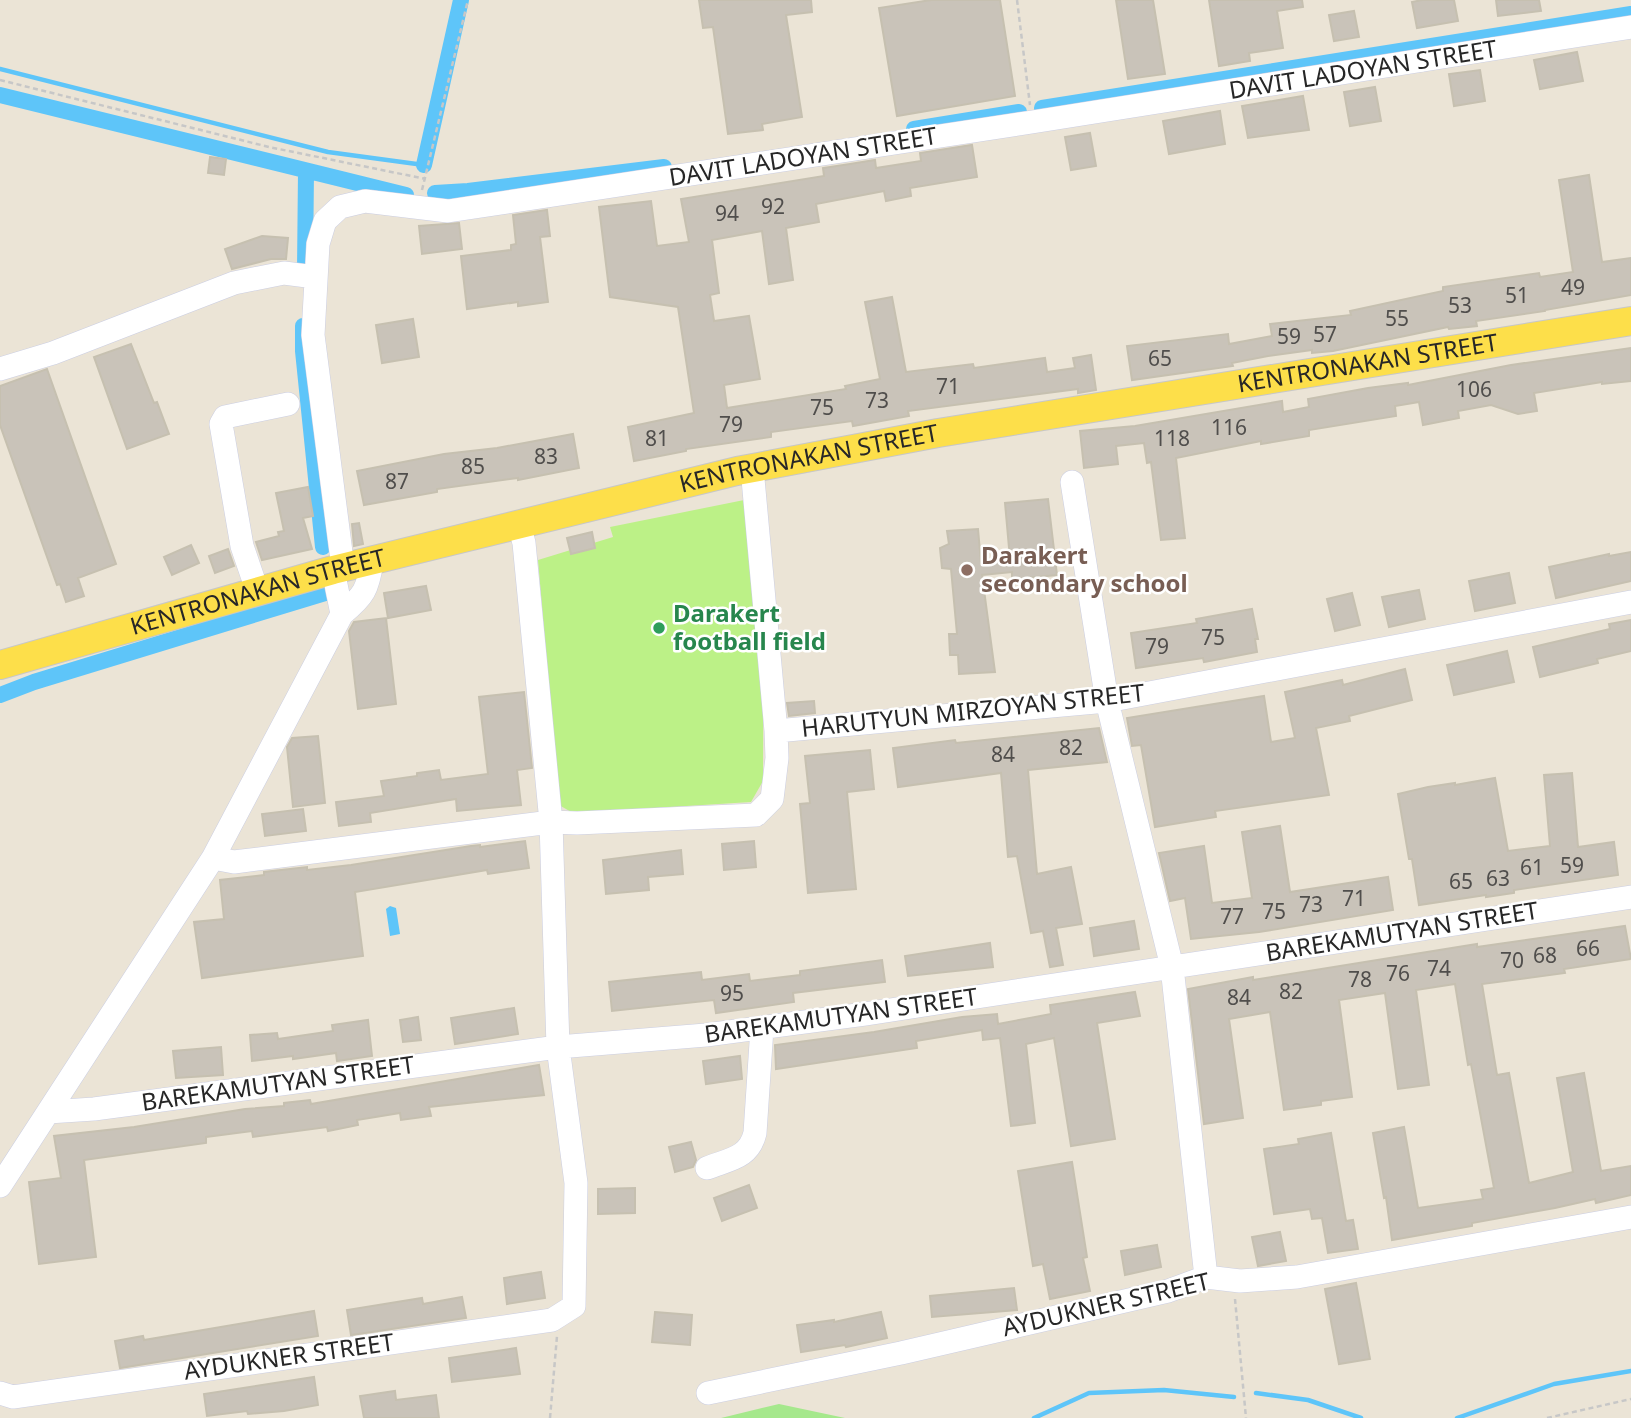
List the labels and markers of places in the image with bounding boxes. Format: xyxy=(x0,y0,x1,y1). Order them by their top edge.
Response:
place label: Darakert secondary school xyxy=(981,538,1188,599)
marker: Darakert secondary school xyxy=(959,562,975,578)
place label: Darakert football field xyxy=(673,596,826,657)
marker: Darakert football field xyxy=(651,620,667,636)

